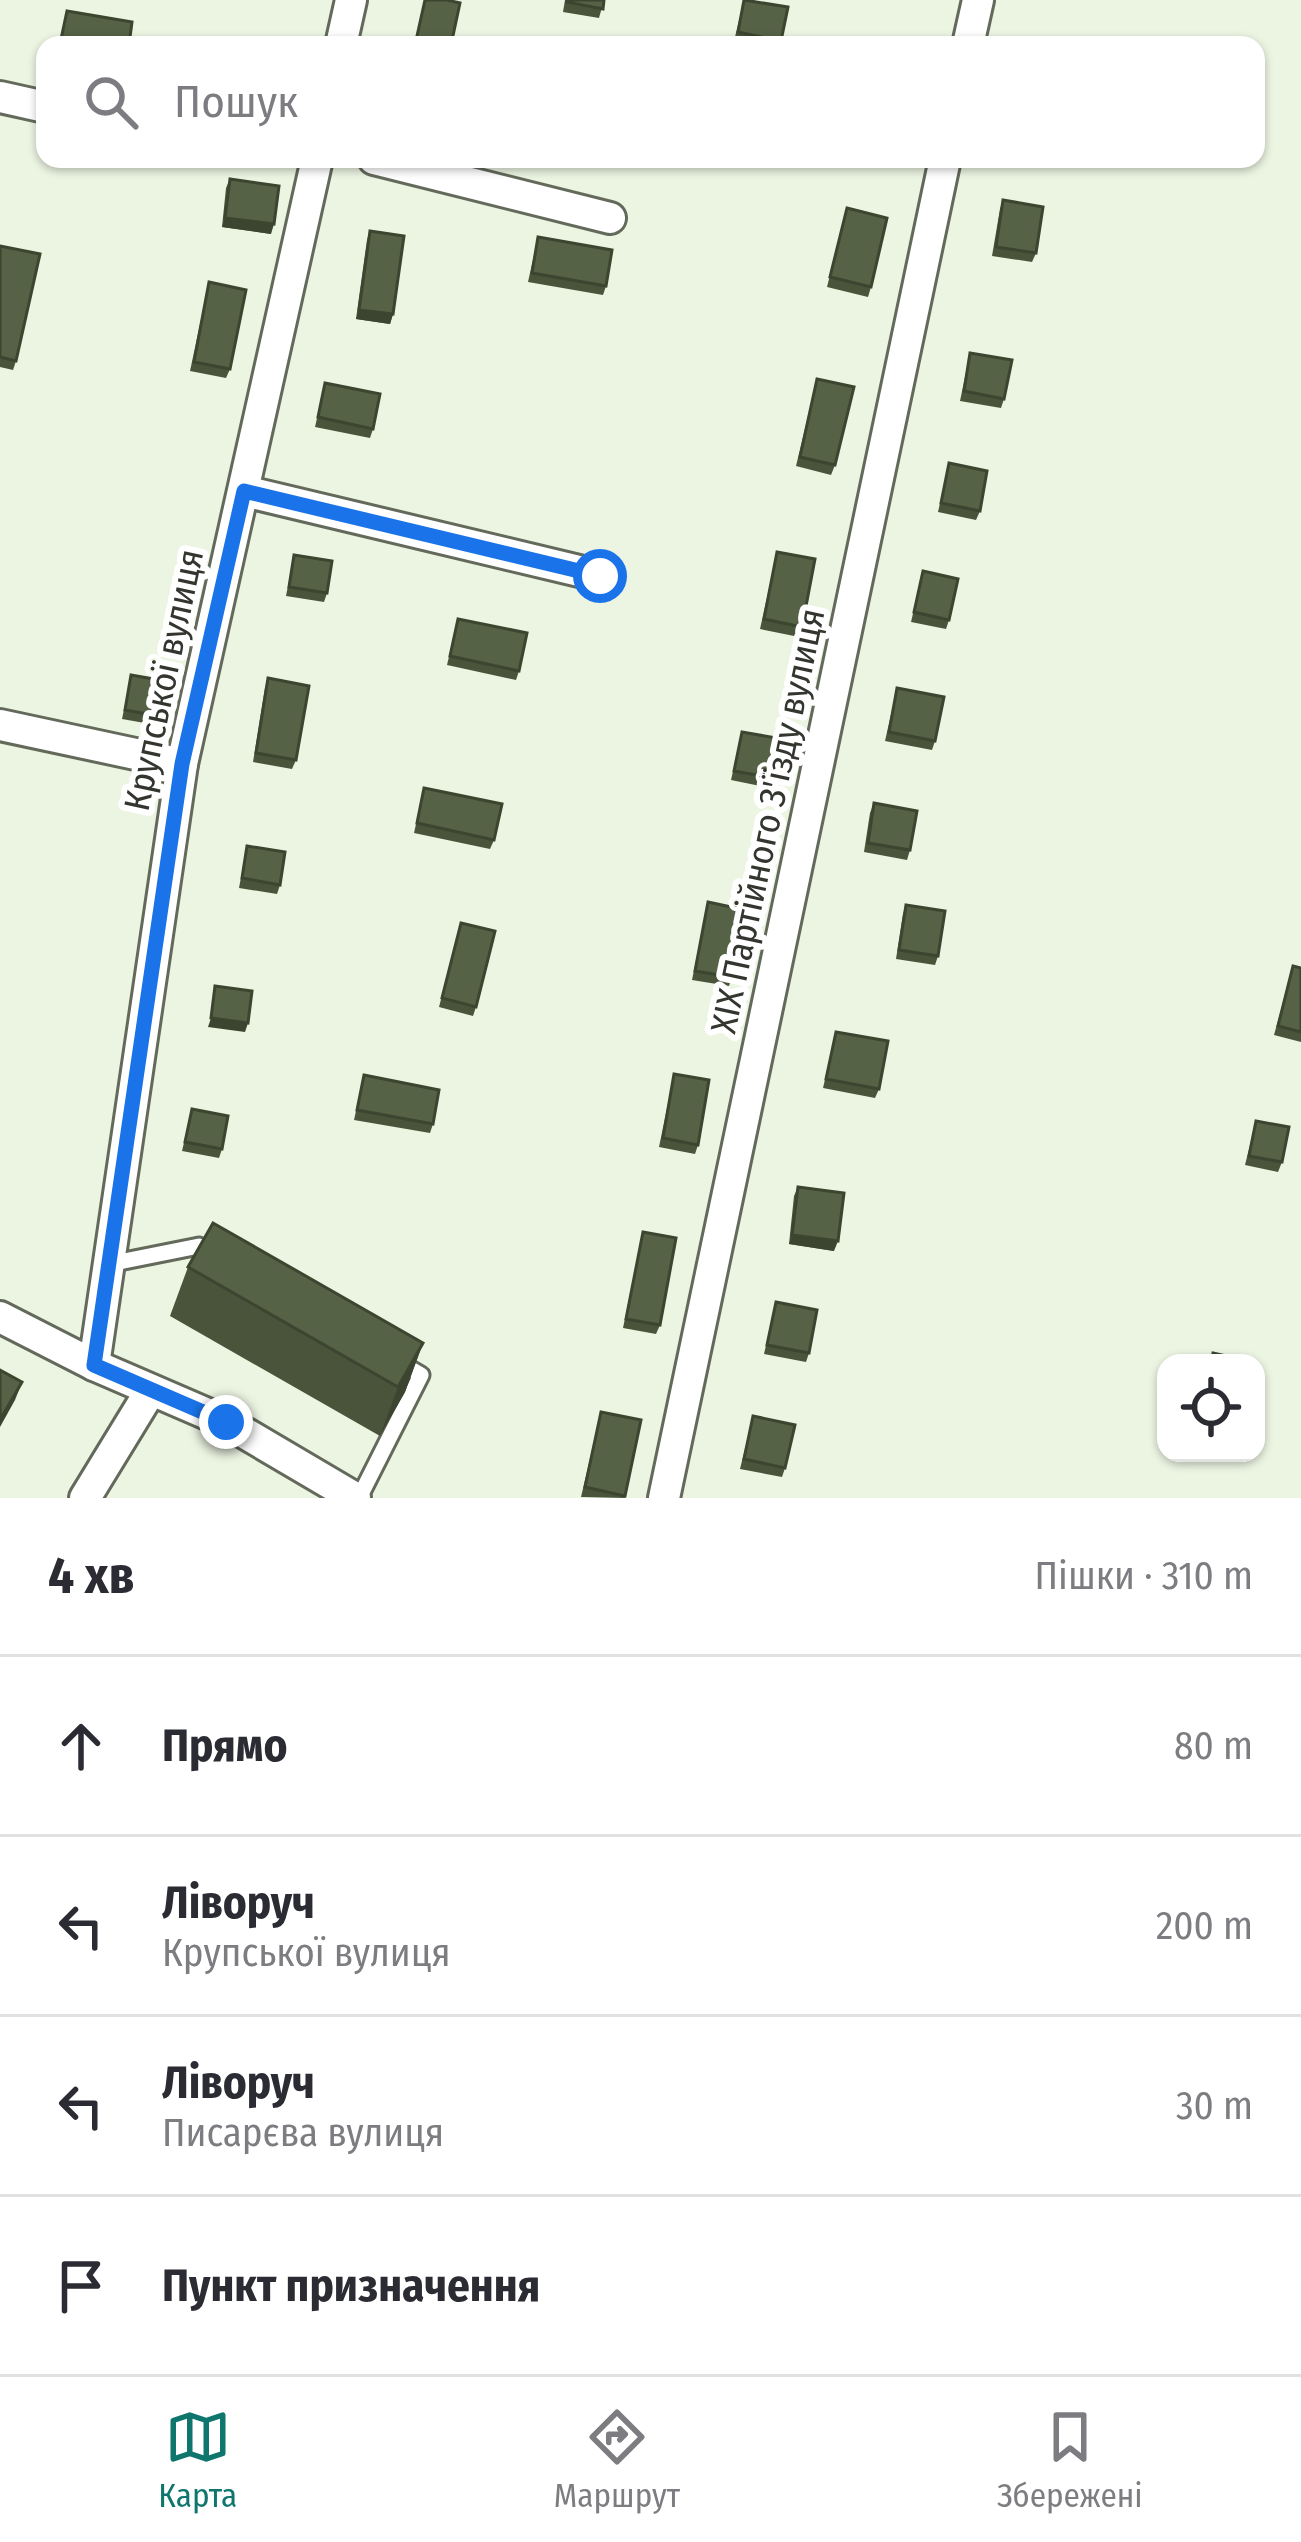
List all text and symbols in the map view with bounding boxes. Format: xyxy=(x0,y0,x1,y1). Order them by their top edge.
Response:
search box xyxy=(36,36,1265,168)
icon: search xyxy=(78,69,144,135)
text: Пошук xyxy=(174,75,298,129)
street label: Крупської вулиця xyxy=(115,545,213,815)
route start xyxy=(573,549,627,603)
street label: XIX Партійного З'їзду вулиця xyxy=(701,605,835,1037)
map controls xyxy=(1157,1354,1265,1462)
button: locate xyxy=(1157,1354,1265,1462)
route end xyxy=(199,1395,253,1449)
text: 4 хв xyxy=(48,1545,135,1607)
text: Пішки · 310 m xyxy=(1035,1553,1253,1599)
icon: ahead xyxy=(48,1713,114,1779)
text: Прямо xyxy=(162,1719,287,1773)
text: 80 m xyxy=(1174,1723,1253,1769)
text: Ліворуч xyxy=(162,1876,315,1930)
icon: left xyxy=(48,1893,114,1959)
text: 200 m xyxy=(1156,1903,1253,1949)
text: Крупської вулиця xyxy=(162,1930,451,1976)
text: Ліворуч xyxy=(162,2056,315,2110)
icon: left xyxy=(48,2073,114,2139)
text: 30 m xyxy=(1176,2083,1253,2129)
text: Писарєва вулиця xyxy=(162,2110,444,2156)
icon: arrive xyxy=(48,2253,114,2319)
text: Пункт призначення xyxy=(162,2259,540,2313)
tab: Карта xyxy=(158,2404,237,2516)
tab: Маршрут xyxy=(554,2404,680,2516)
tab: Збережені xyxy=(997,2404,1143,2516)

